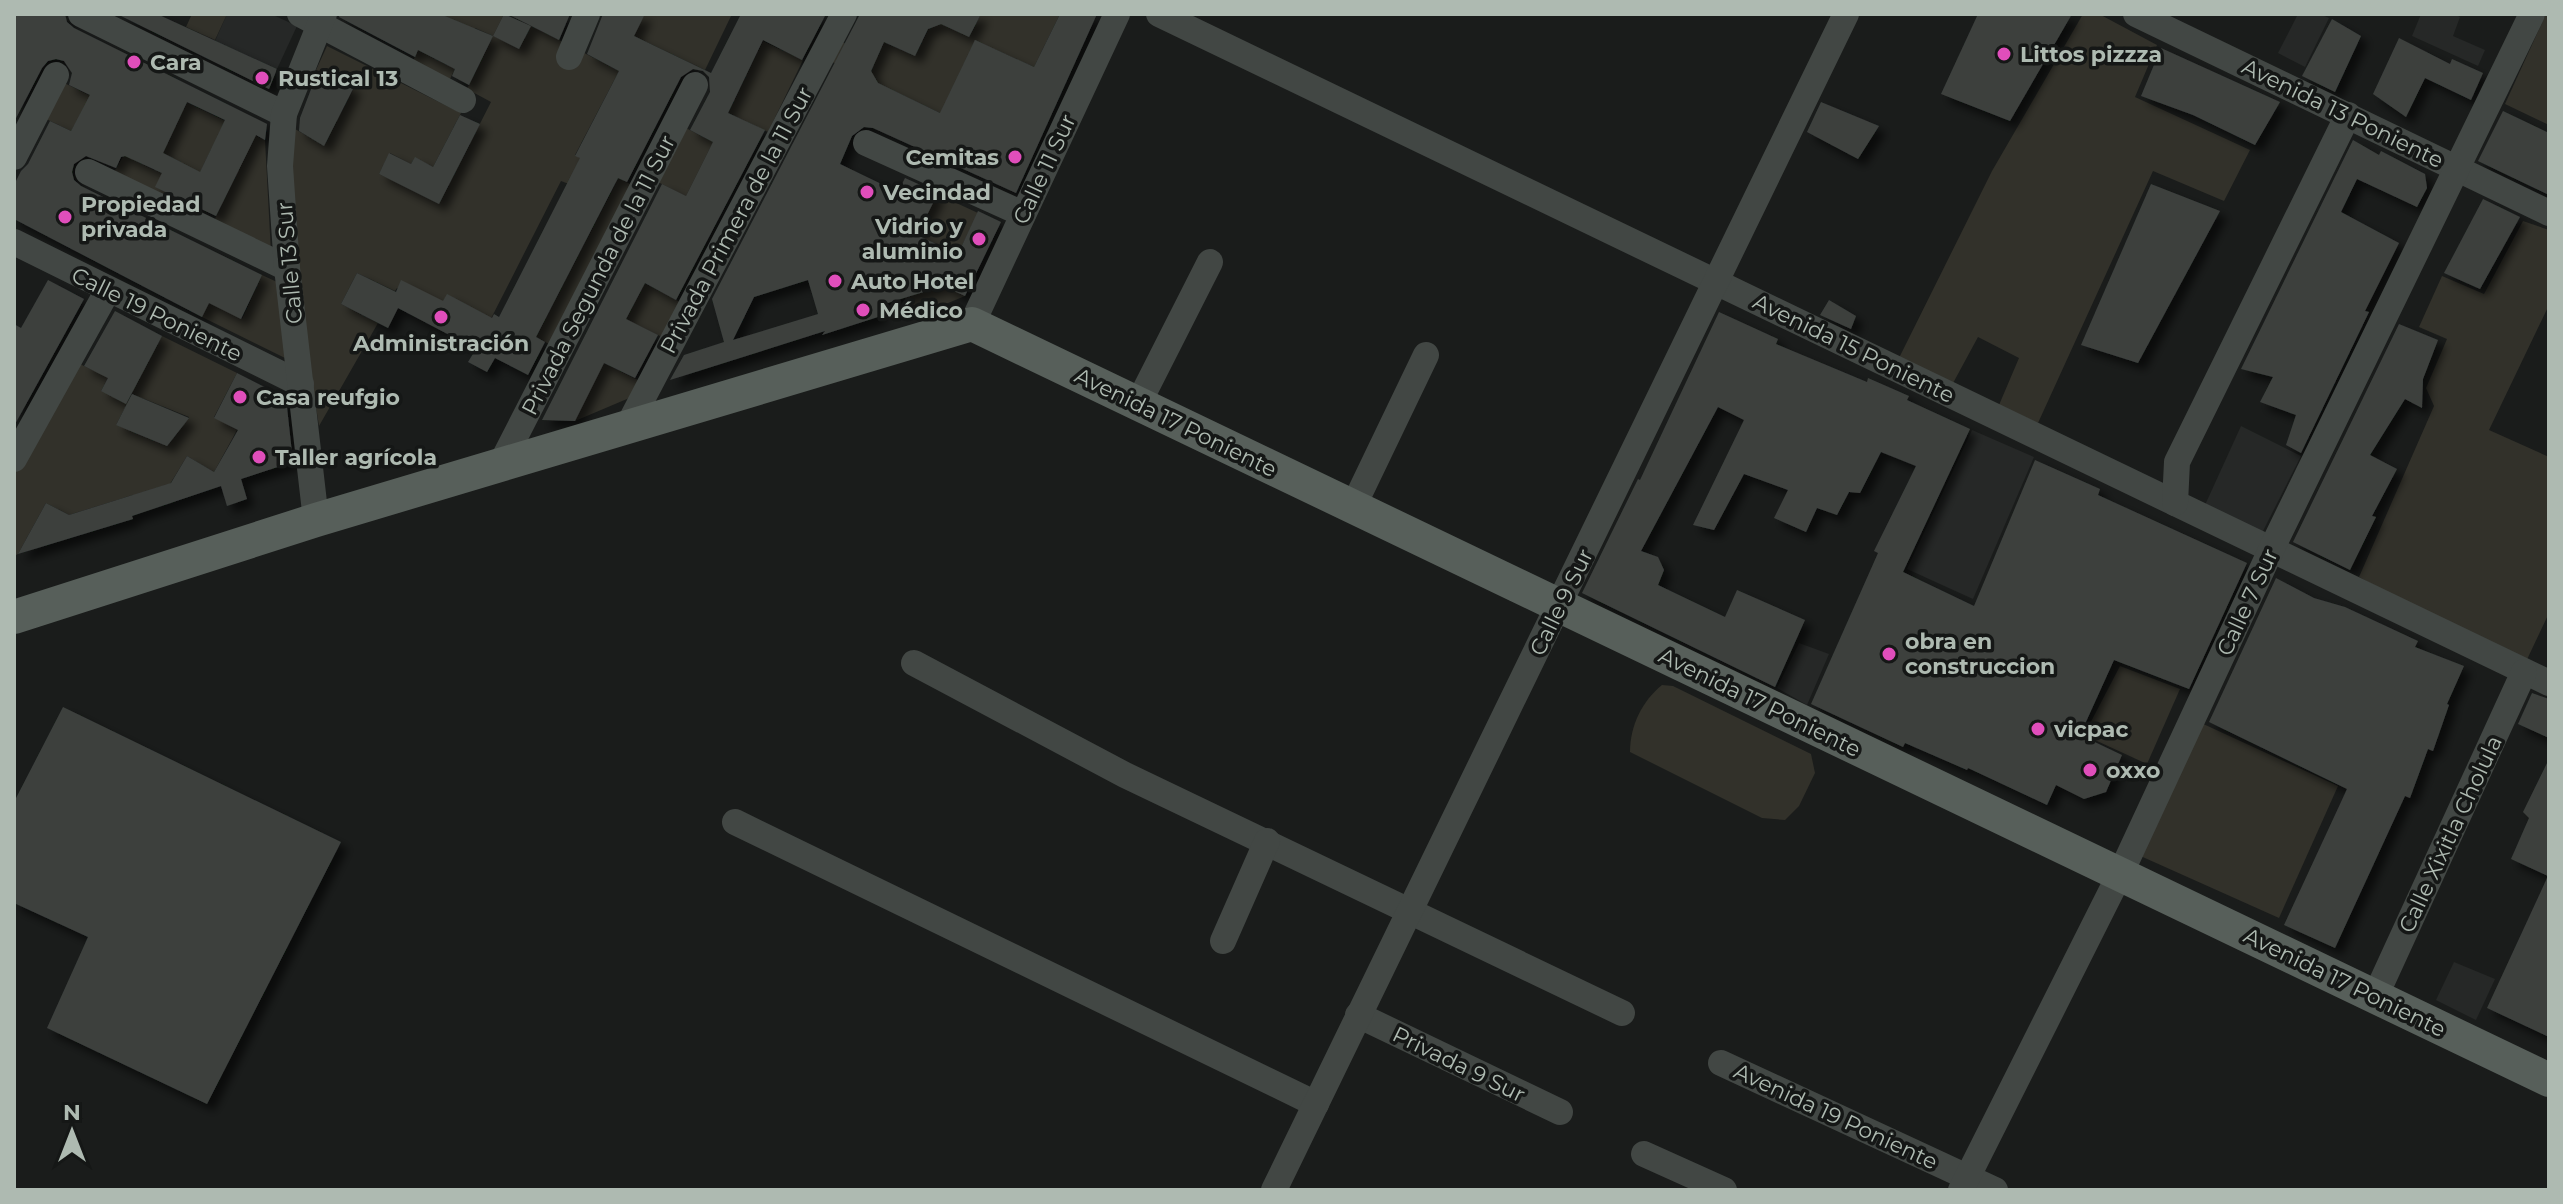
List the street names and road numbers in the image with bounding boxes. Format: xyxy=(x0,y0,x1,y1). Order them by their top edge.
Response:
street label: Avenida 13 Poniente xyxy=(2238,53,2448,174)
street label: Privada Primera de la 11 Sur xyxy=(654,82,818,358)
street label: Calle 11 Sur xyxy=(1007,110,1082,228)
street label: Privada Segunda de la 11 Sur xyxy=(516,131,681,420)
street label: Calle 13 Sur xyxy=(271,201,308,325)
street label: Calle 19 Poniente xyxy=(67,261,246,367)
street label: Avenida 15 Poniente xyxy=(1749,288,1959,409)
street label: Avenida 17 Poniente xyxy=(1070,362,1281,483)
street label: Calle 9 Sur xyxy=(1524,544,1599,660)
street label: Calle 7 Sur xyxy=(2211,544,2284,660)
street label: Avenida 17 Poniente xyxy=(1654,642,1865,763)
street label: Calle Xixitla Cholula xyxy=(2393,731,2508,937)
street label: Avenida 17 Poniente xyxy=(2239,922,2450,1043)
street label: Privada 9 Sur xyxy=(1388,1021,1530,1108)
street label: Avenida 19 Poniente xyxy=(1730,1057,1942,1176)

